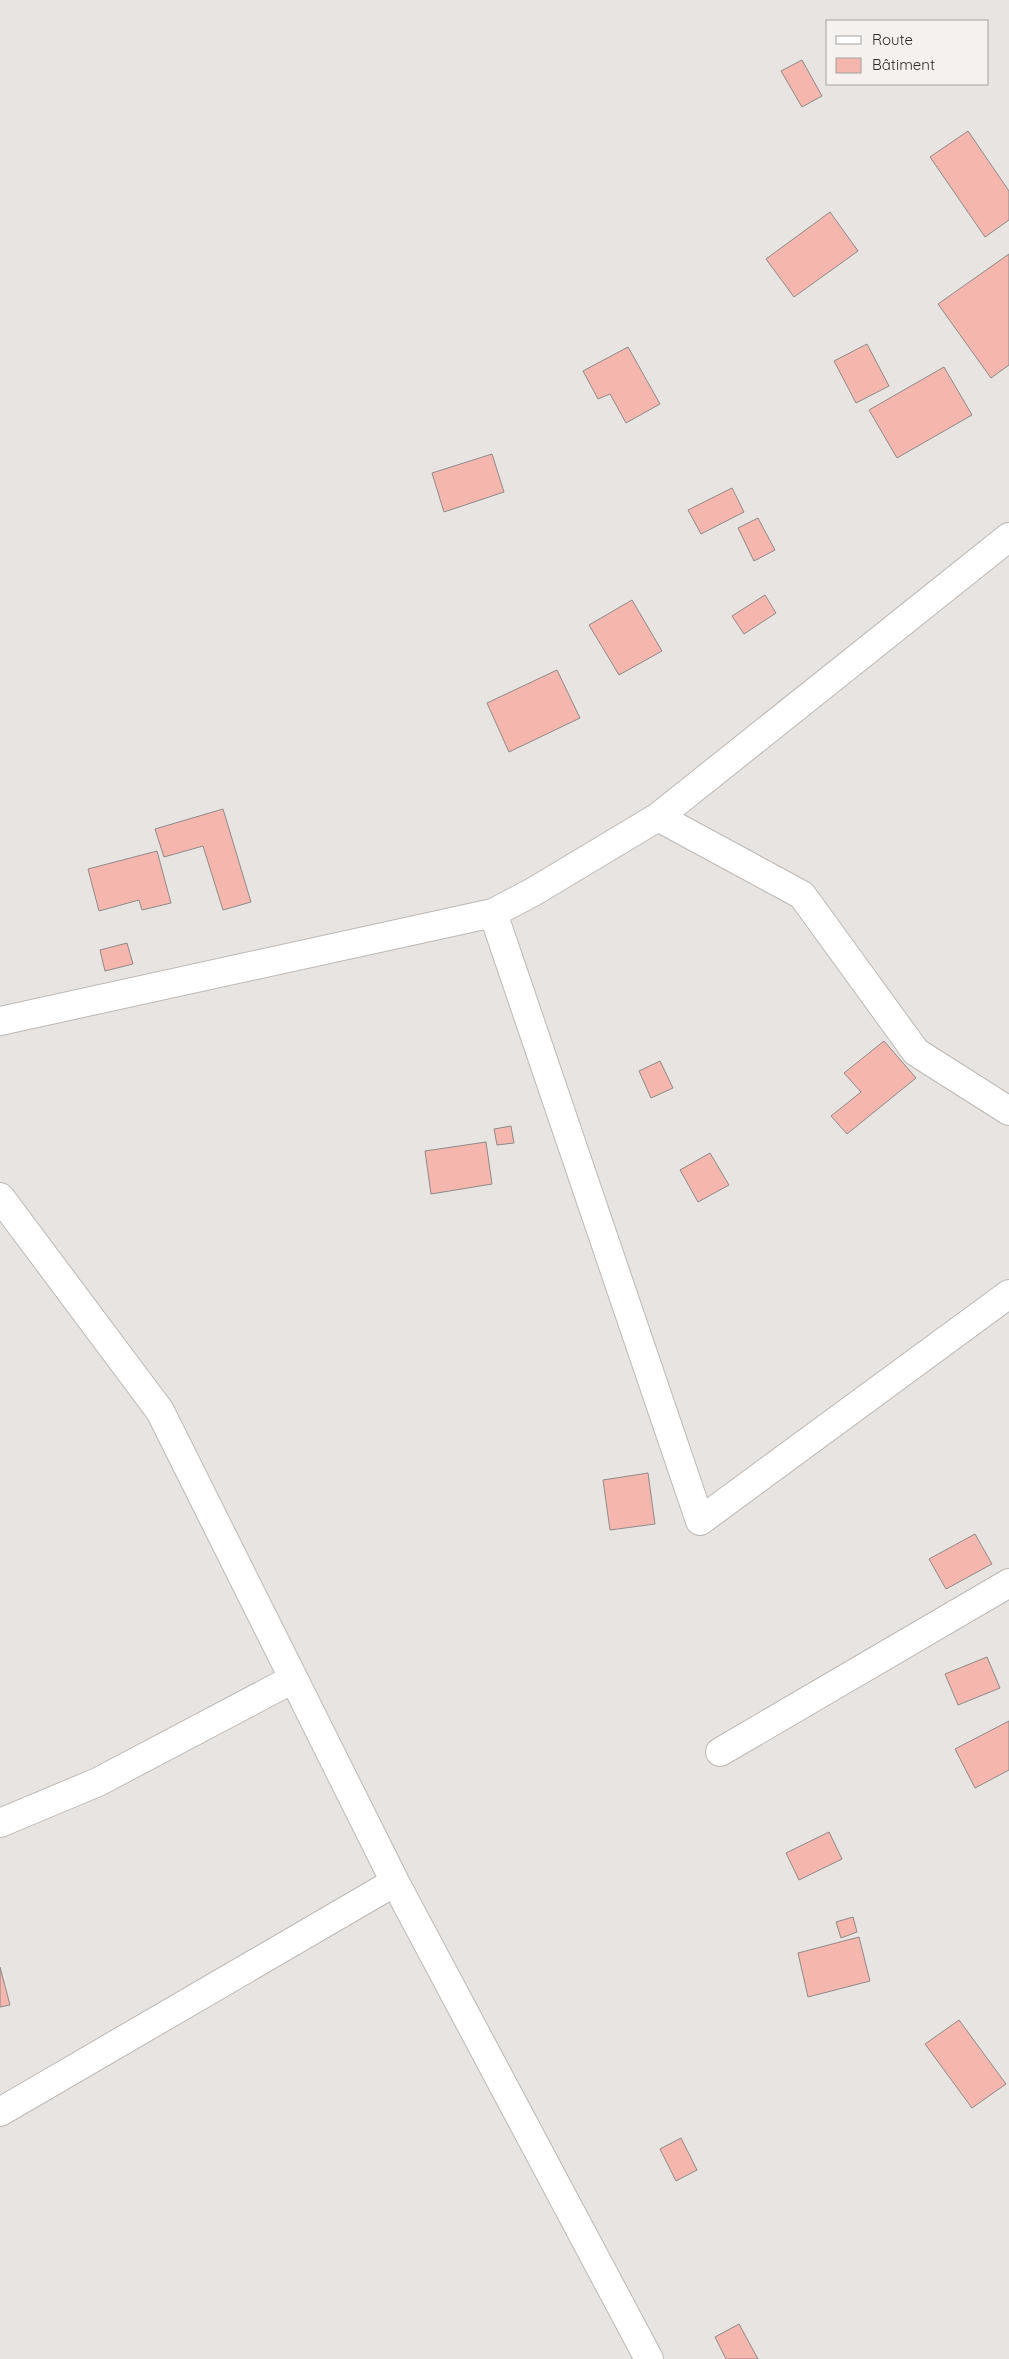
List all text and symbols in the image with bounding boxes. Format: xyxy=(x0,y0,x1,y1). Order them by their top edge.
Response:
legend xyxy=(826,20,989,85)
text: Route xyxy=(872,30,913,49)
text: Bâtiment xyxy=(872,55,935,74)

